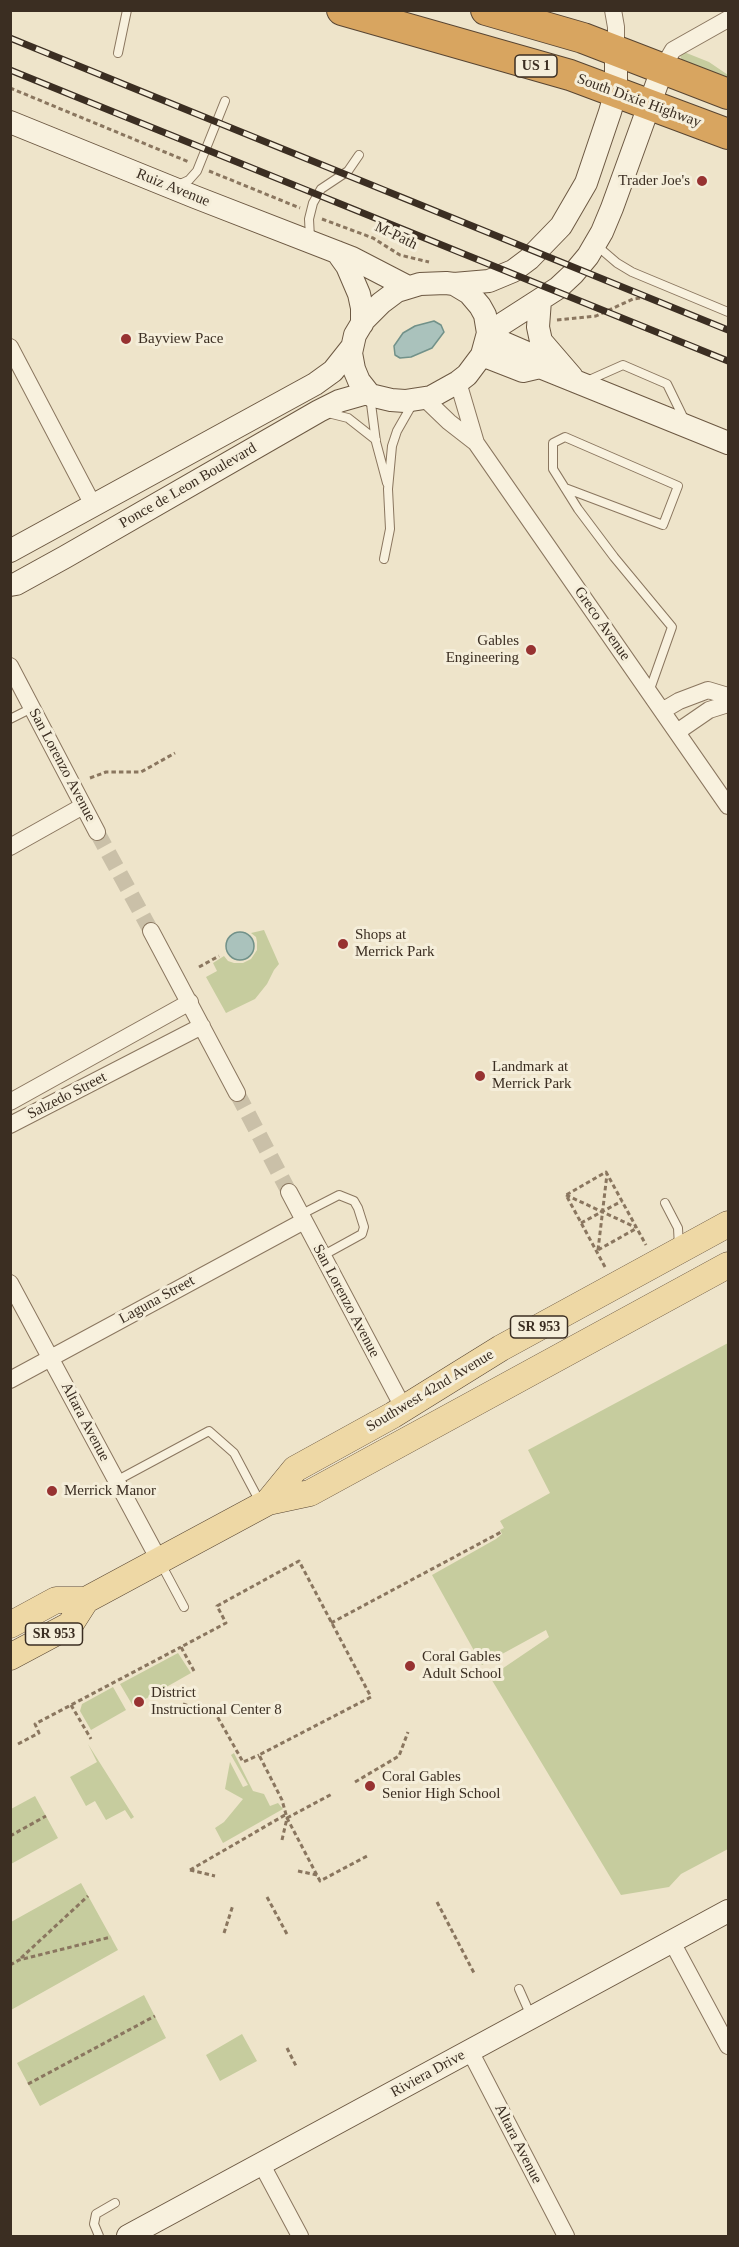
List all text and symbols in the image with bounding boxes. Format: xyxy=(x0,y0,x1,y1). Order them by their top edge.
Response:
road number: US 1 xyxy=(515,55,557,77)
street label: South Dixie Highway xyxy=(574,70,704,132)
street label: Ruiz Avenue xyxy=(134,165,212,211)
place label: Trader Joe's xyxy=(618,172,690,190)
marker: Trader Joe's xyxy=(695,174,709,188)
street label: M-Path xyxy=(372,218,420,254)
place label: Bayview Pace xyxy=(138,330,223,348)
marker: Bayview Pace xyxy=(119,332,133,346)
street label: Ponce de Leon Boulevard xyxy=(116,439,260,533)
street label: Greco Avenue xyxy=(570,584,634,664)
place label: Gables Engineering xyxy=(446,632,519,667)
marker: Gables Engineering xyxy=(524,643,538,657)
street label: San Lorenzo Avenue xyxy=(25,705,99,825)
place label: Shops at Merrick Park xyxy=(355,926,435,961)
marker: Shops at Merrick Park xyxy=(336,937,350,951)
place label: Landmark at Merrick Park xyxy=(492,1058,572,1093)
street label: Salzedo Street xyxy=(25,1068,109,1124)
marker: Landmark at Merrick Park xyxy=(473,1069,487,1083)
street label: San Lorenzo Avenue xyxy=(309,1241,383,1361)
street label: Laguna Street xyxy=(116,1272,198,1328)
road number: SR 953 xyxy=(510,1316,568,1338)
street label: Southwest 42nd Avenue xyxy=(363,1346,497,1436)
street label: Altara Avenue xyxy=(57,1379,113,1465)
place label: Merrick Manor xyxy=(64,1482,156,1500)
marker: Merrick Manor xyxy=(45,1484,59,1498)
road number: SR 953 xyxy=(26,1623,82,1645)
place label: Coral Gables Adult School xyxy=(422,1648,502,1683)
marker: Coral Gables Adult School xyxy=(403,1659,417,1673)
place label: District Instructional Center 8 xyxy=(151,1684,282,1719)
marker: District Instructional Center 8 xyxy=(132,1695,146,1709)
place label: Coral Gables Senior High School xyxy=(382,1768,500,1803)
marker: Coral Gables Senior High School xyxy=(363,1779,377,1793)
street label: Riviera Drive xyxy=(388,2046,468,2102)
street label: Altara Avenue xyxy=(490,2101,546,2187)

